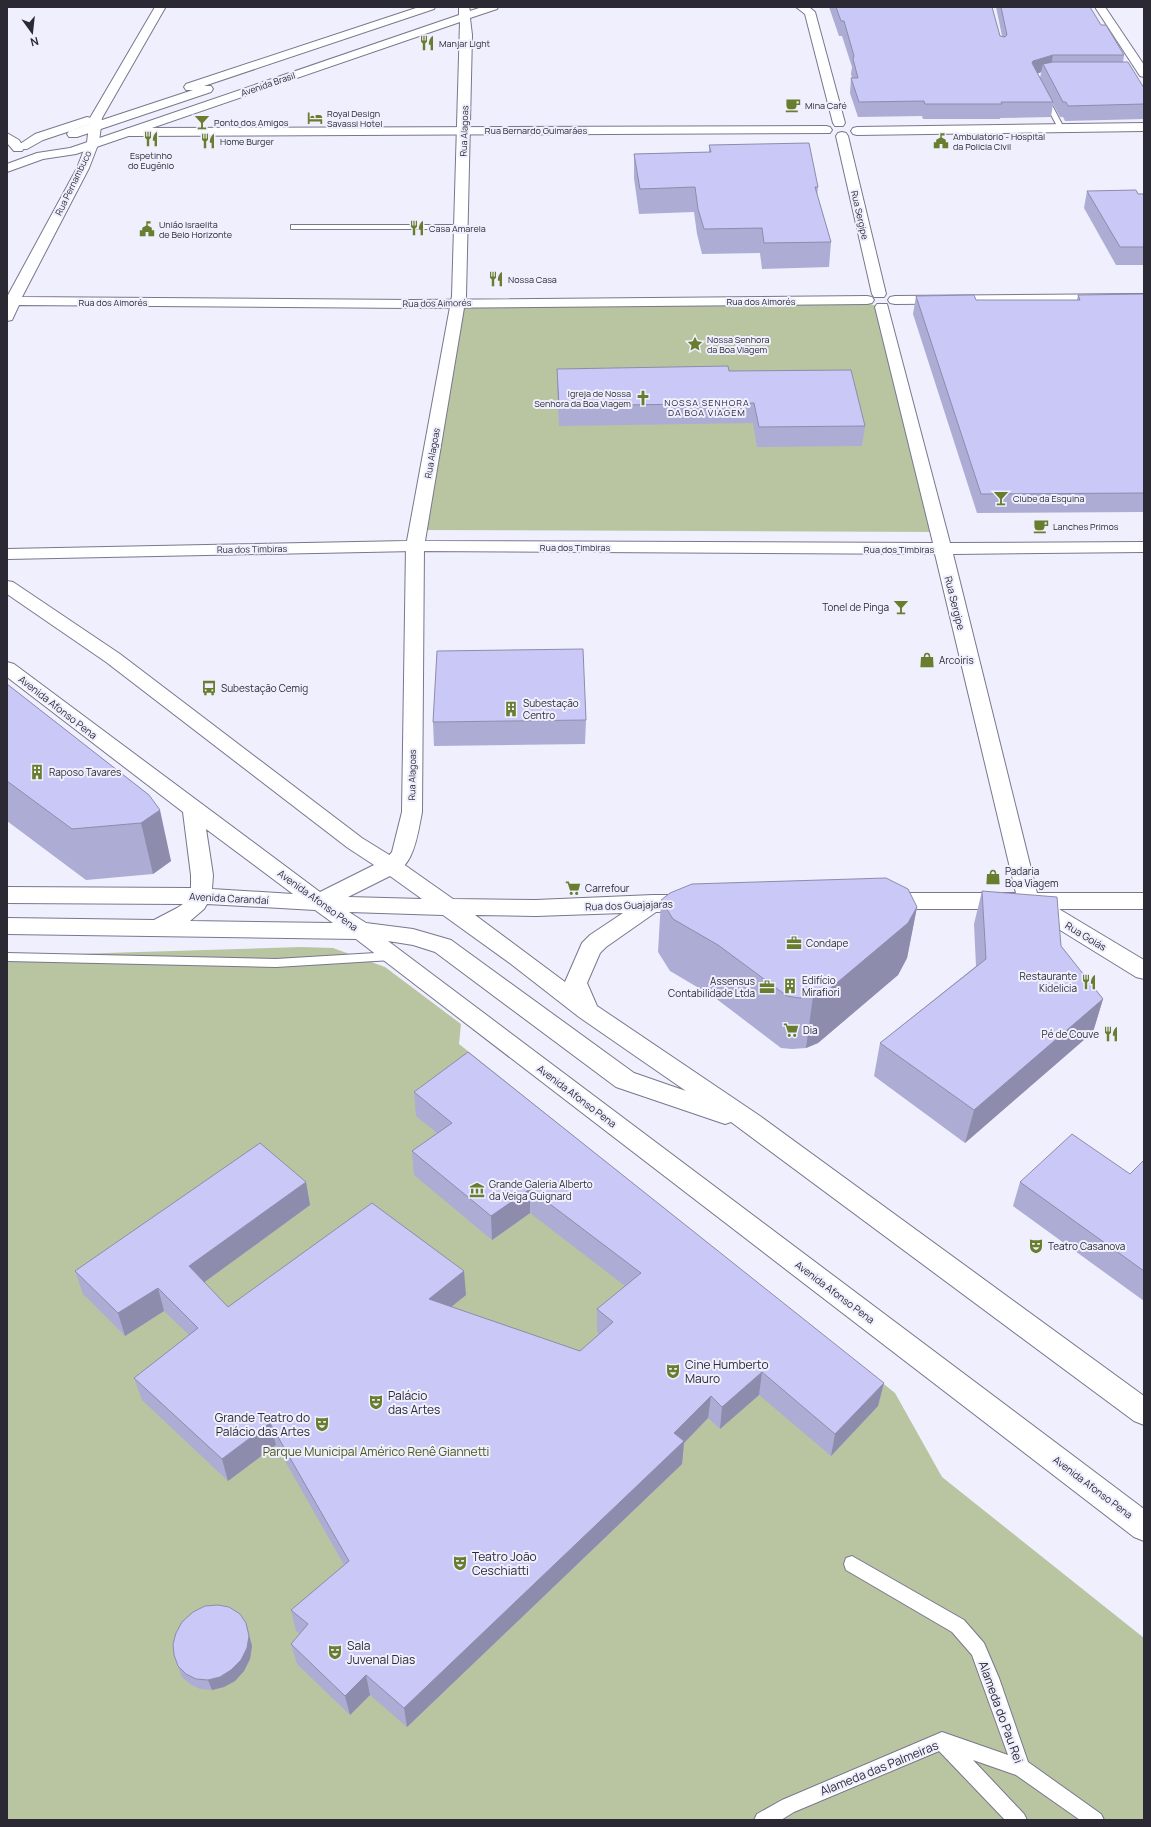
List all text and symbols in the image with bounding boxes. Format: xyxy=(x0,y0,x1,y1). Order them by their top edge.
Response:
north arrow xyxy=(12,12,52,52)
text: N xyxy=(29,34,40,50)
restaurant icon: Manjar Light xyxy=(418,34,436,52)
place label: Manjar Light xyxy=(439,37,491,50)
street label: Avenida Brasil xyxy=(239,69,297,99)
cafe icon: Mina Café xyxy=(784,96,802,114)
place label: Mina Café xyxy=(805,99,847,112)
street label: Rua Alagoas xyxy=(457,105,471,157)
place label: Royal Design Savassi Hotel xyxy=(327,107,382,130)
hotel icon: Royal Design Savassi Hotel xyxy=(306,109,324,127)
bar icon: Ponto dos Amigos xyxy=(193,113,211,131)
place label: Ponto dos Amigos xyxy=(214,116,289,129)
street label: Rua Bernardo Guimarães xyxy=(485,124,587,137)
restaurant icon: Espetinho do Eugênio xyxy=(142,130,160,148)
place label: Ambulatorio - Hospital da Policia Civil xyxy=(953,130,1045,153)
restaurant icon: Home Burger xyxy=(199,132,217,150)
public building icon: Ambulatorio - Hospital da Policia Civil xyxy=(932,132,950,150)
place label: Home Burger xyxy=(220,135,275,148)
street label: Rua Pernambuco xyxy=(52,148,94,218)
place label: Espetinho do Eugênio xyxy=(128,149,174,172)
street label: Rua Sergipe xyxy=(848,189,872,241)
place label: União Israelita de Belo Horizonte xyxy=(159,218,232,241)
restaurant icon: Casa Amarela xyxy=(408,219,426,237)
public building icon: União Israelita de Belo Horizonte xyxy=(138,220,156,238)
place label: Casa Amarela xyxy=(429,222,486,235)
restaurant icon: Nossa Casa xyxy=(487,270,505,288)
place label: Nossa Casa xyxy=(508,273,557,286)
street label: Rua dos Aimorés xyxy=(727,295,796,308)
street label: Rua dos Aimorés xyxy=(79,296,148,309)
street label: Rua dos Aimorés xyxy=(402,296,472,310)
place label: Nossa Senhora da Boa Viagem xyxy=(707,333,769,356)
place icon: Nossa Senhora da Boa Viagem xyxy=(686,335,704,353)
place label: Igreja de Nossa Senhora da Boa Viagem xyxy=(534,387,631,410)
church icon: Igreja de Nossa Senhora da Boa Viagem xyxy=(634,389,652,407)
district label: NOSSA SENHORA DA BOA VIAGEM xyxy=(664,396,750,419)
street label: Rua Alagoas xyxy=(421,426,443,479)
bar icon: Clube da Esquina xyxy=(992,489,1010,507)
place label: Clube da Esquina xyxy=(1013,492,1084,505)
cafe icon: Lanches Primos xyxy=(1032,517,1050,535)
place label: Lanches Primos xyxy=(1053,520,1119,533)
street label: Rua dos Timbiras xyxy=(540,541,610,554)
street label: Rua dos Timbiras xyxy=(217,542,288,556)
street label: Rua dos Timbiras xyxy=(864,543,934,556)
street label: Rua Sergipe xyxy=(942,575,969,632)
bar icon: Tonel de Pinga xyxy=(892,598,910,616)
place label: Tonel de Pinga xyxy=(822,600,889,614)
shop icon: Arcoiris xyxy=(918,651,936,669)
place label: Arcoiris xyxy=(939,653,974,667)
street label: Avenida Afonso Pena xyxy=(16,672,100,742)
bus stop icon: Subestação Cemig xyxy=(200,679,218,697)
place label: Subestação Cemig xyxy=(221,681,308,695)
place label: Subestação Centro xyxy=(523,696,579,722)
building icon: Subestação Centro xyxy=(502,700,520,718)
street label: Rua Alagoas xyxy=(405,749,419,801)
building icon: Raposo Tavares xyxy=(28,763,46,781)
place label: Raposo Tavares xyxy=(49,765,121,779)
place label: Padaria Boa Viagem xyxy=(1005,864,1058,890)
street label: Avenida Afonso Pena xyxy=(275,866,361,934)
shop icon: Padaria Boa Viagem xyxy=(984,868,1002,886)
supermarket icon: Carrefour xyxy=(564,879,582,897)
place label: Carrefour xyxy=(585,881,630,895)
street label: Avenida Carandaí xyxy=(189,889,270,907)
street label: Rua dos Guajajaras xyxy=(585,896,673,914)
street label: Rua Goiás xyxy=(1063,918,1109,954)
office icon: Condape xyxy=(785,934,803,952)
place label: Condape xyxy=(806,936,848,950)
place label: Restaurante Kidelicia xyxy=(1020,969,1077,995)
place label: Edifício Mirafiori xyxy=(802,973,840,999)
restaurant icon: Restaurante Kidelicia xyxy=(1080,973,1098,991)
place label: Assensus Contabilidade Ltda xyxy=(668,974,755,1000)
building icon: Edifício Mirafiori xyxy=(781,977,799,995)
office icon: Assensus Contabilidade Ltda xyxy=(758,978,776,996)
supermarket icon: Dia xyxy=(782,1021,800,1039)
place label: Dia xyxy=(803,1023,818,1037)
restaurant icon: Pé de Couve xyxy=(1102,1025,1120,1043)
place label: Pé de Couve xyxy=(1042,1027,1099,1041)
street label: Avenida Afonso Pena xyxy=(534,1062,620,1130)
place label: Grande Galeria Alberto da Veiga Guignard xyxy=(489,1177,593,1203)
museum icon: Grande Galeria Alberto da Veiga Guignard xyxy=(468,1181,486,1199)
theatre icon: Teatro Casanova xyxy=(1027,1237,1045,1255)
place label: Teatro Casanova xyxy=(1048,1239,1125,1253)
street label: Avenida Afonso Pena xyxy=(792,1258,878,1326)
place label: Cine Humberto Mauro xyxy=(685,1356,769,1387)
theatre icon: Cine Humberto Mauro xyxy=(664,1362,682,1380)
place label: Palácio das Artes xyxy=(388,1387,440,1418)
theatre icon: Palácio das Artes xyxy=(367,1393,385,1411)
place label: Grande Teatro do Palácio das Artes xyxy=(215,1409,310,1440)
theatre icon: Grande Teatro do Palácio das Artes xyxy=(313,1415,331,1433)
park label: Parque Municipal Américo Renê Giannetti xyxy=(263,1443,489,1460)
street label: Avenida Afonso Pena xyxy=(1050,1453,1136,1521)
place label: Teatro João Ceschiatti xyxy=(472,1548,537,1579)
theatre icon: Teatro João Ceschiatti xyxy=(451,1554,469,1572)
place label: Sala Juvenal Dias xyxy=(347,1637,415,1668)
theatre icon: Sala Juvenal Dias xyxy=(326,1643,344,1661)
street label: Alameda do Pau Rei xyxy=(975,1659,1027,1765)
street label: Alameda das Palmeiras xyxy=(817,1736,941,1800)

